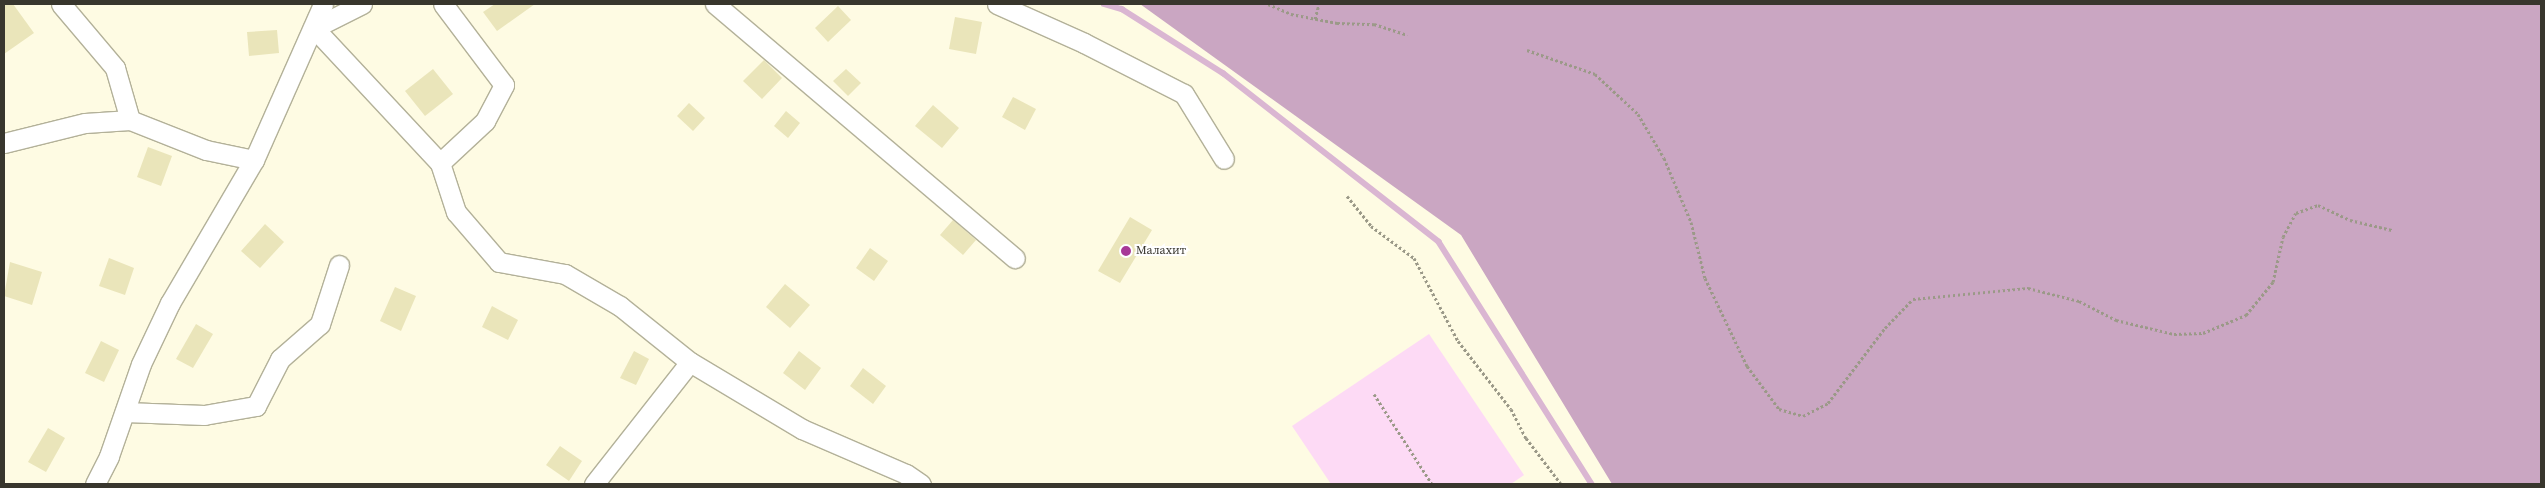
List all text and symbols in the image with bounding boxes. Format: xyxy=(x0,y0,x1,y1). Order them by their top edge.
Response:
place label: Малахит xyxy=(1136,244,1186,258)
marker: Малахит xyxy=(1120,245,1132,257)

